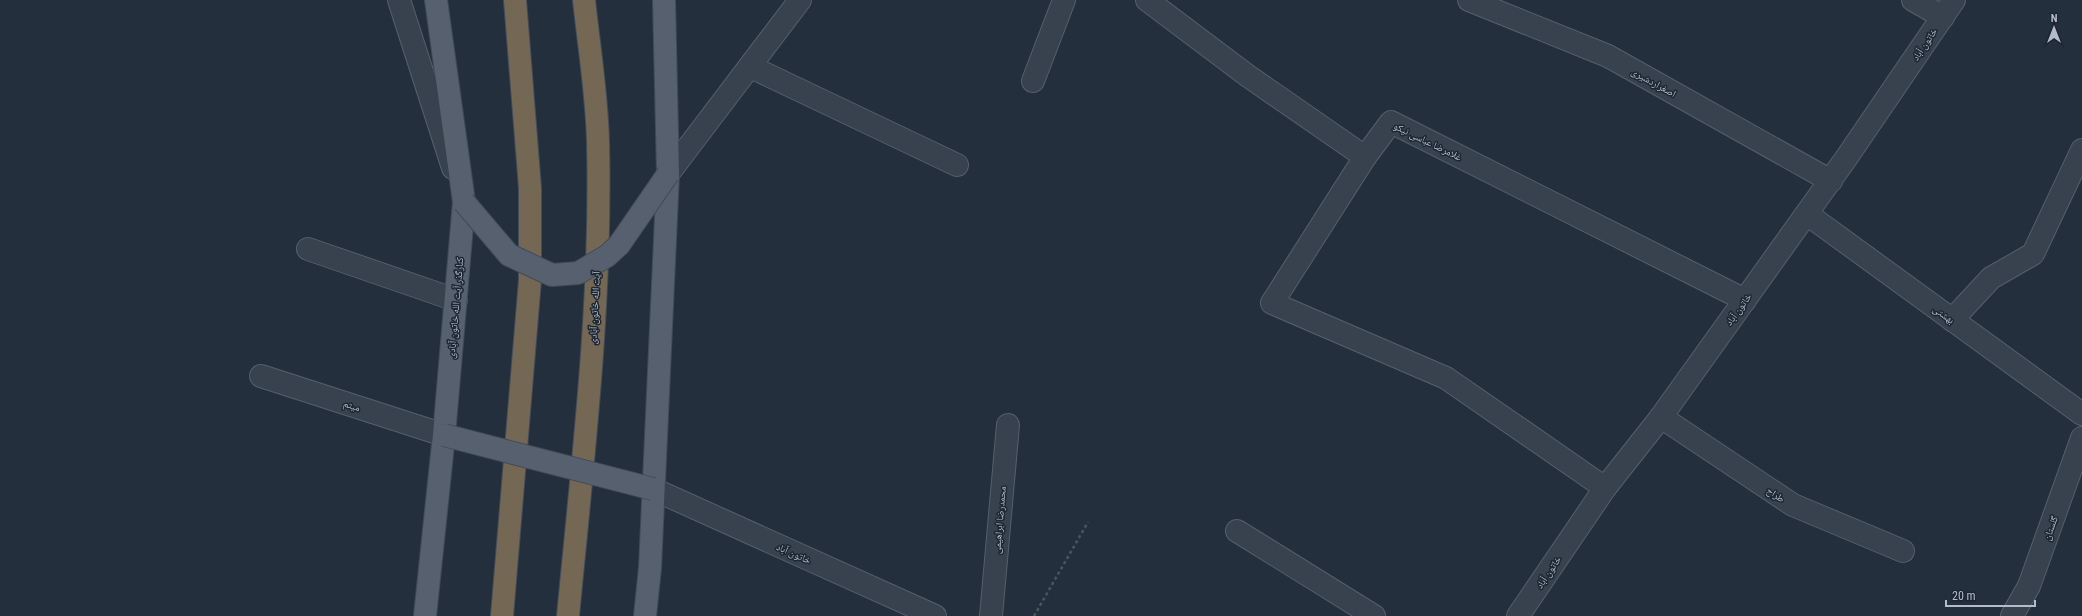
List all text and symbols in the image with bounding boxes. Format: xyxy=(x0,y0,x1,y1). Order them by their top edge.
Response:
north arrow xyxy=(2034,8,2074,48)
text: N xyxy=(2051,12,2058,25)
street label: خاتون آباد xyxy=(1910,25,1940,63)
street label: اصغراردشیری xyxy=(1629,66,1678,100)
street label: غلامرضا عباسی نیکو xyxy=(1392,120,1464,164)
street label: کنارگذر آیت الله خاتون آبادی xyxy=(446,257,466,359)
street label: آیت الله خاتون آبادی xyxy=(587,271,603,345)
street label: خاتون آباد xyxy=(1723,291,1755,328)
street label: بهشتی xyxy=(1930,303,1957,327)
street label: میثم xyxy=(341,398,362,415)
street label: طراح xyxy=(1764,484,1787,505)
street label: محمدرضا ابراهیمی xyxy=(991,485,1009,554)
street label: گلستان xyxy=(2041,514,2061,542)
street label: خاتون آباد xyxy=(774,541,813,567)
street label: خاتون آباد xyxy=(1534,553,1564,591)
scale bar xyxy=(1946,582,2035,608)
text: 20 m xyxy=(1952,589,1976,603)

